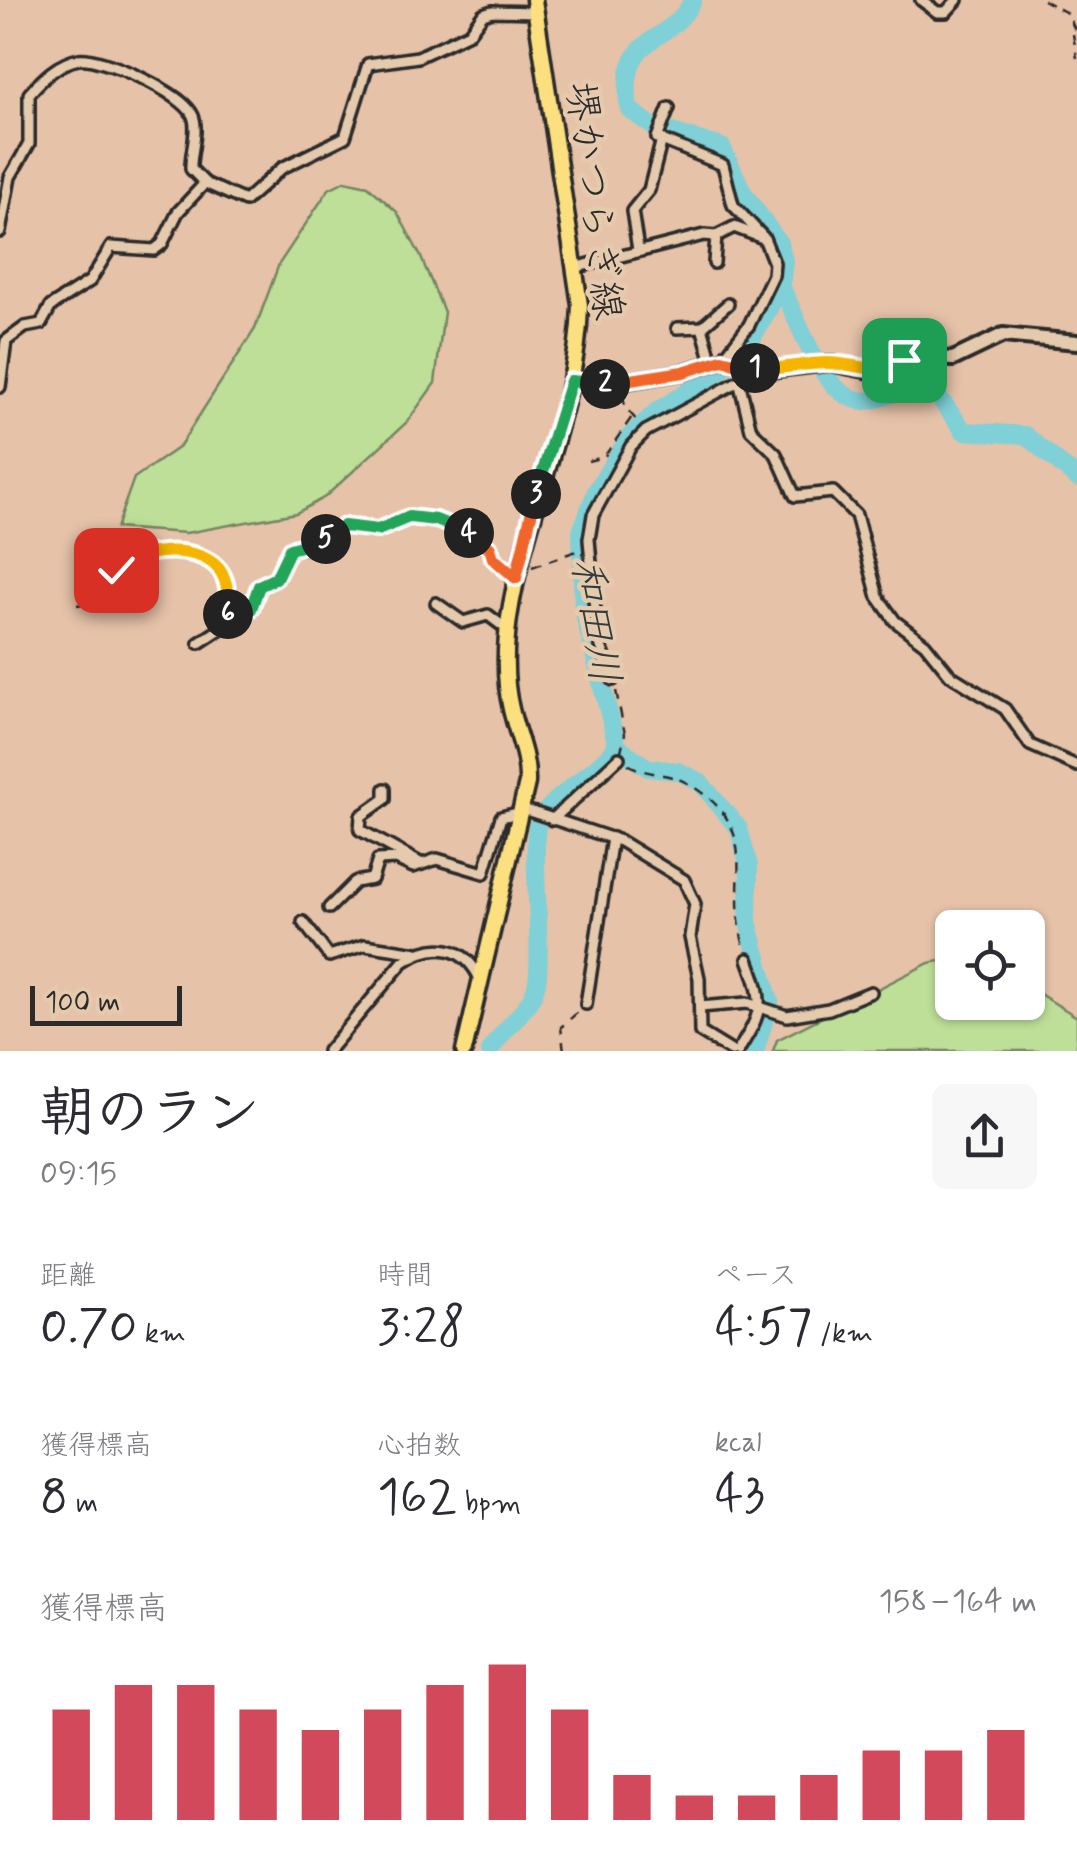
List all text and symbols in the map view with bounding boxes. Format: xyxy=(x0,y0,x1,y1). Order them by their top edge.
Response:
street label: 堺かつらぎ線 xyxy=(553,79,633,323)
pin xyxy=(862,318,947,403)
icon: arrive xyxy=(877,333,932,388)
pin: 1 xyxy=(730,343,780,393)
text: 1 xyxy=(749,349,761,386)
pin: 2 xyxy=(580,359,630,409)
text: 2 xyxy=(598,365,612,402)
pin: 3 xyxy=(511,469,561,519)
text: 3 xyxy=(530,475,542,512)
pin: 4 xyxy=(444,508,494,558)
pin: 5 xyxy=(301,514,351,564)
text: 4 xyxy=(461,514,477,551)
text: 5 xyxy=(318,520,334,557)
pin xyxy=(74,528,159,613)
icon: check xyxy=(89,543,144,598)
water label: 和田川 xyxy=(557,554,631,688)
pin: 6 xyxy=(203,589,253,639)
text: 6 xyxy=(221,595,235,632)
map controls xyxy=(935,910,1045,1020)
button: locate xyxy=(935,910,1045,1020)
scale bar xyxy=(30,981,182,1026)
text: 100 m xyxy=(45,985,120,1022)
text: 朝のラン xyxy=(40,1079,260,1151)
button: share xyxy=(932,1084,1037,1189)
text: 09:15 xyxy=(40,1153,117,1195)
text: 距離 xyxy=(40,1258,96,1295)
text: 時間 xyxy=(377,1258,433,1295)
text: ペース xyxy=(715,1258,797,1295)
text: 0.70 xyxy=(40,1295,137,1361)
text: 3:28 xyxy=(377,1295,465,1361)
text: 4:57 xyxy=(715,1295,812,1361)
text: km xyxy=(137,1316,186,1353)
text: /km xyxy=(812,1316,873,1353)
text: kcal xyxy=(715,1425,762,1462)
text: 獲得標高 xyxy=(40,1428,152,1465)
text: 心拍数 xyxy=(377,1428,461,1465)
text: 43 xyxy=(715,1462,765,1528)
text: 8 xyxy=(40,1465,68,1531)
text: 162 xyxy=(377,1465,457,1531)
text: m xyxy=(68,1486,98,1523)
text: bpm xyxy=(457,1486,521,1523)
text: 158–164 m xyxy=(879,1581,1037,1623)
text: 獲得標高 xyxy=(40,1588,168,1630)

